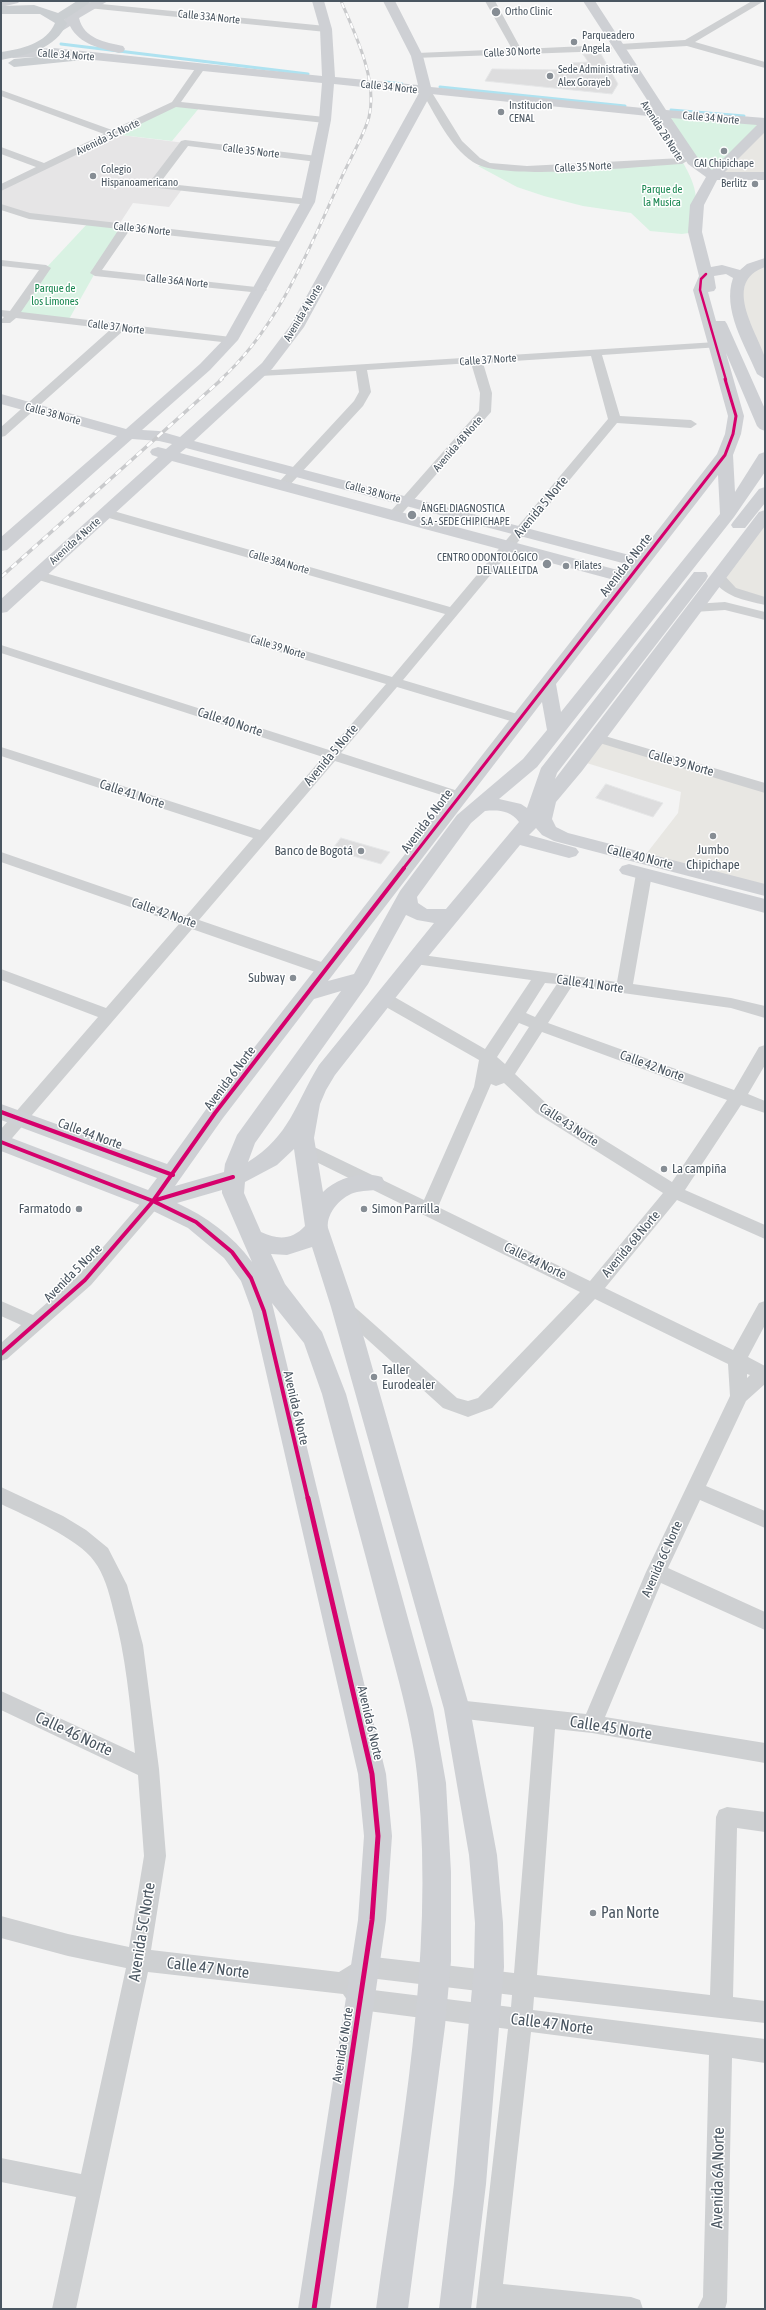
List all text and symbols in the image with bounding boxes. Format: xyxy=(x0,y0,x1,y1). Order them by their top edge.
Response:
place label: Ortho Clinic xyxy=(505,5,552,19)
marker: Ortho Clinic xyxy=(490,6,502,18)
street label: Calle 33A Norte xyxy=(177,7,241,27)
place label: Parqueadero Angela xyxy=(582,29,635,55)
marker: Parqueadero Angela xyxy=(569,37,579,47)
street label: Calle 30 Norte xyxy=(483,44,541,60)
street label: Calle 34 Norte xyxy=(37,46,95,64)
place label: Sede Administrativa Alex Gorayeb xyxy=(558,63,639,89)
marker: Sede Administrativa Alex Gorayeb xyxy=(545,71,555,81)
street label: Calle 34 Norte xyxy=(360,77,418,97)
street label: Avenida 2B Norte xyxy=(638,98,686,164)
place label: Institucion CENAL xyxy=(509,99,552,125)
marker: Institucion CENAL xyxy=(496,107,506,117)
street label: Calle 34 Norte xyxy=(682,109,740,127)
street label: Avenida 3C Norte xyxy=(74,116,142,158)
street label: Calle 35 Norte xyxy=(222,141,280,161)
marker: CAI Chipichape xyxy=(719,146,729,156)
place label: CAI Chipichape xyxy=(694,157,754,171)
street label: Calle 35 Norte xyxy=(554,159,612,175)
place label: Colegio Hispanoamericano xyxy=(101,163,178,189)
marker: Colegio Hispanoamericano xyxy=(88,171,98,181)
place label: Berlitz xyxy=(721,177,747,191)
marker: Berlitz xyxy=(750,179,760,189)
park label: Parque de la Musica xyxy=(642,183,682,209)
street label: Calle 36 Norte xyxy=(113,219,171,239)
street label: Calle 36A Norte xyxy=(145,271,209,291)
park label: Parque de los Limones xyxy=(31,282,79,308)
street label: Avenida 4 Norte xyxy=(281,282,325,344)
street label: Calle 37 Norte xyxy=(87,317,145,337)
street label: Calle 37 Norte xyxy=(459,351,517,369)
street label: Calle 38 Norte xyxy=(24,400,82,428)
street label: Avenida 4B Norte xyxy=(430,414,486,474)
street label: Avenida 5 Norte xyxy=(511,473,571,541)
street label: Calle 38 Norte xyxy=(344,478,402,506)
place label: ÁNGEL DIAGNOSTICA S.A - SEDE CHIPICHAPE xyxy=(421,502,510,528)
marker: ÁNGEL DIAGNOSTICA S.A - SEDE CHIPICHAPE xyxy=(406,509,418,521)
street label: Avenida 4 Norte xyxy=(47,515,103,567)
street label: Avenida 6 Norte xyxy=(597,530,655,600)
street label: Calle 38A Norte xyxy=(247,547,311,577)
place label: CENTRO ODONTOLÓGICO DEL VALLE LTDA xyxy=(437,551,538,577)
marker: CENTRO ODONTOLÓGICO DEL VALLE LTDA xyxy=(541,558,553,570)
place label: Pilates xyxy=(574,559,602,573)
marker: Pilates xyxy=(561,561,571,571)
street label: Calle 39 Norte xyxy=(249,632,307,662)
street label: Calle 40 Norte xyxy=(196,704,264,740)
street label: Avenida 5 Norte xyxy=(301,721,361,789)
street label: Calle 39 Norte xyxy=(646,746,716,780)
street label: Calle 41 Norte xyxy=(98,776,166,812)
street label: Avenida 6 Norte xyxy=(398,786,456,856)
marker: Jumbo Chipichape xyxy=(708,831,718,841)
street label: Calle 40 Norte xyxy=(605,841,675,873)
place label: Jumbo Chipichape xyxy=(686,842,740,873)
place label: Banco de Bogotá xyxy=(274,843,353,859)
marker: Banco de Bogotá xyxy=(356,846,366,856)
street label: Calle 42 Norte xyxy=(130,895,198,931)
place label: Subway xyxy=(248,970,285,986)
street label: Calle 41 Norte xyxy=(556,972,624,996)
marker: Subway xyxy=(288,973,298,983)
street label: Avenida 6 Norte xyxy=(201,1043,259,1113)
street label: Calle 42 Norte xyxy=(618,1047,686,1085)
street label: Calle 43 Norte xyxy=(537,1100,601,1150)
street label: Calle 44 Norte xyxy=(56,1115,124,1153)
place label: La campiña xyxy=(672,1161,727,1177)
marker: La campiña xyxy=(659,1164,669,1174)
place label: Farmatodo xyxy=(19,1201,71,1217)
place label: Simon Parrilla xyxy=(372,1201,440,1217)
marker: Farmatodo xyxy=(74,1204,84,1214)
marker: Simon Parrilla xyxy=(359,1204,369,1214)
street label: Avenida 6B Norte xyxy=(599,1208,663,1280)
street label: Calle 44 Norte xyxy=(501,1239,569,1283)
street label: Avenida 5 Norte xyxy=(41,1241,105,1305)
place label: Taller Eurodealer xyxy=(382,1362,435,1393)
street label: Avenida 6 Norte xyxy=(280,1369,312,1447)
marker: Taller Eurodealer xyxy=(369,1372,379,1382)
street label: Avenida 6C Norte xyxy=(638,1519,686,1599)
street label: Avenida 6 Norte xyxy=(354,1684,386,1762)
street label: Calle 46 Norte xyxy=(32,1708,116,1760)
street label: Calle 45 Norte xyxy=(569,1712,653,1744)
street label: Avenida 5C Norte xyxy=(125,1881,159,1983)
place label: Pan Norte xyxy=(601,1903,659,1923)
marker: Pan Norte xyxy=(588,1908,598,1918)
street label: Calle 47 Norte xyxy=(166,1953,250,1983)
street label: Avenida 6 Norte xyxy=(329,2006,357,2084)
street label: Calle 47 Norte xyxy=(510,2009,594,2039)
street label: Avenida 6A Norte xyxy=(708,2127,728,2229)

